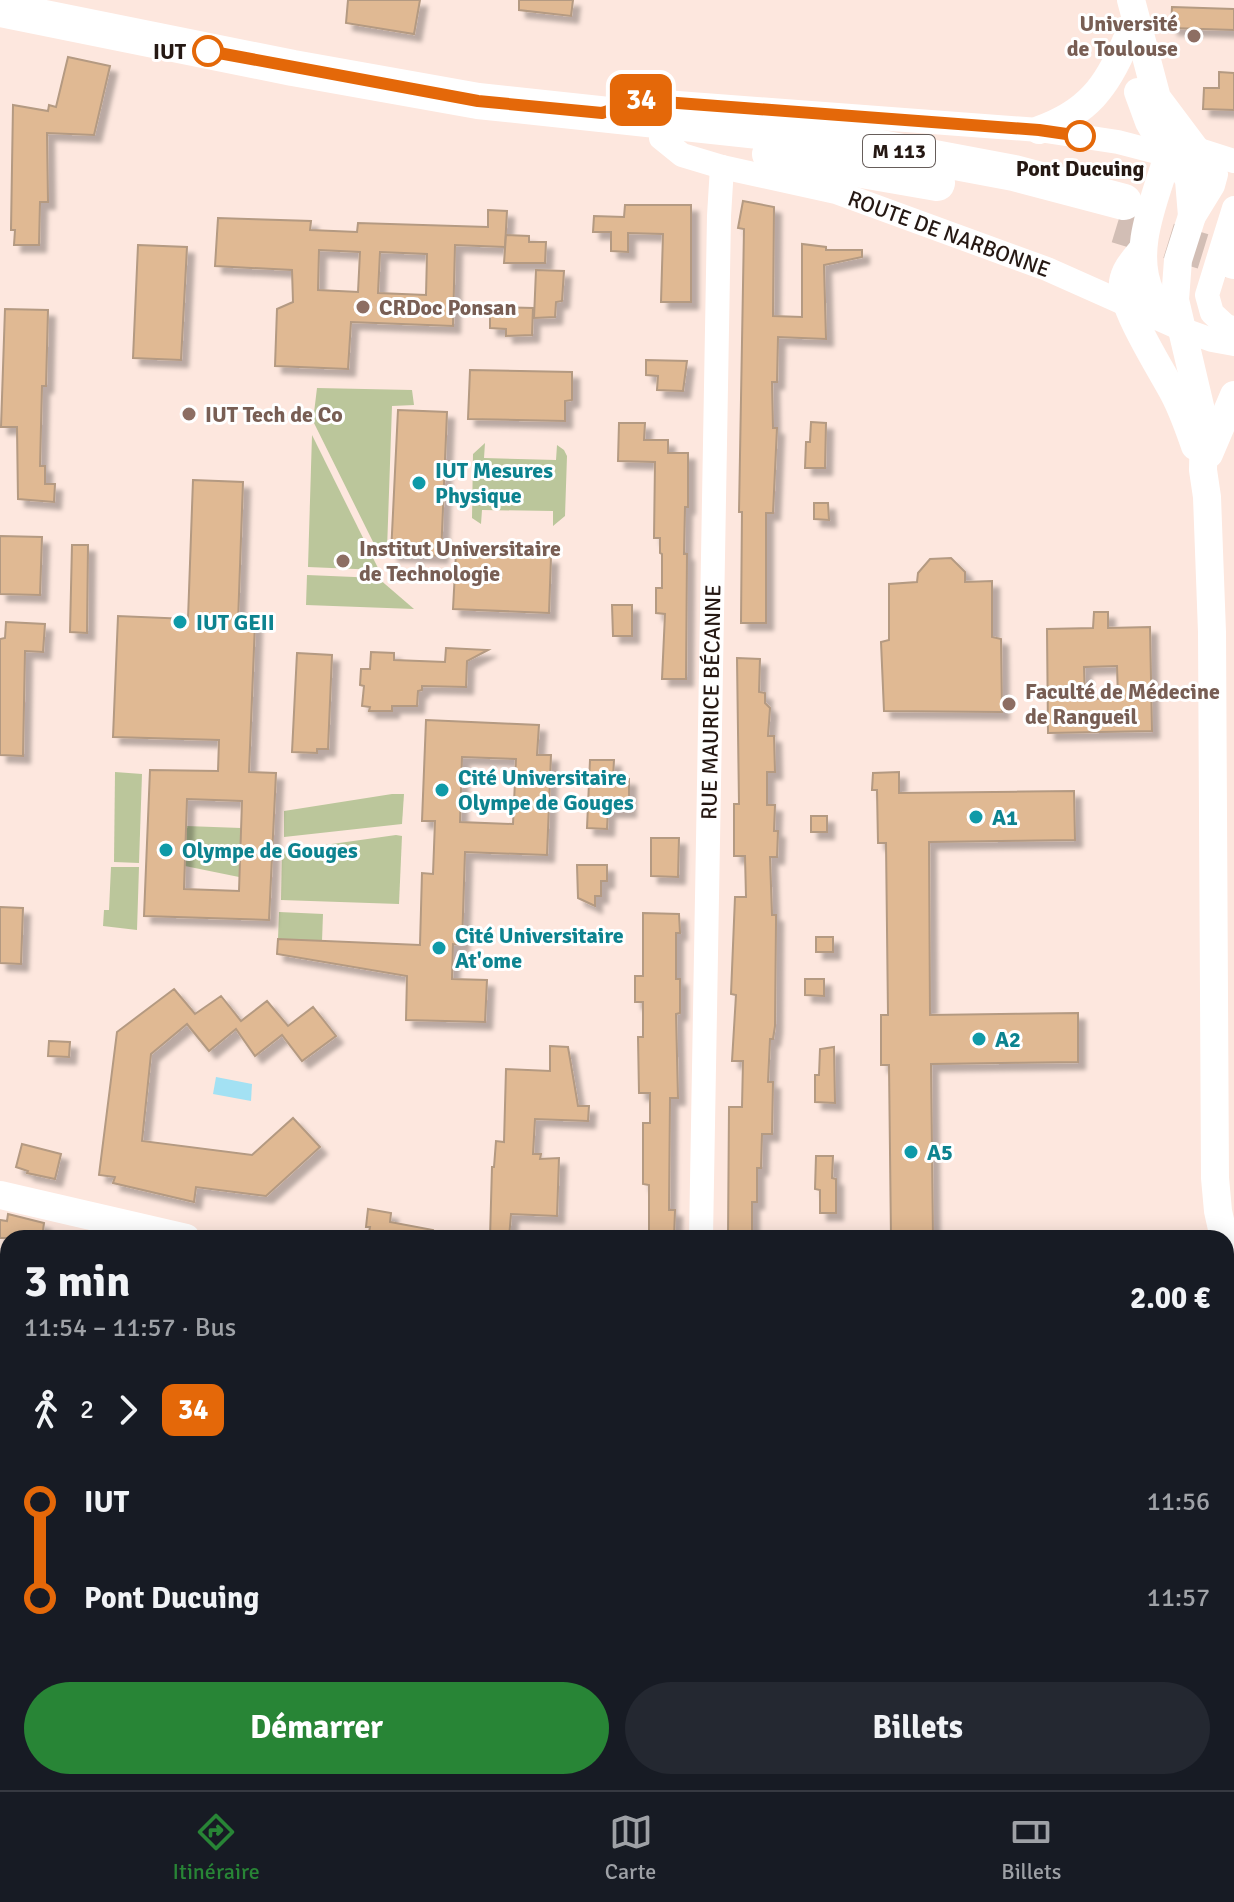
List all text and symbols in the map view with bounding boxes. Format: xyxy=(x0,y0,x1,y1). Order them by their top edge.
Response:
place label: Université de Toulouse xyxy=(1067,10,1178,62)
marker: Université de Toulouse xyxy=(1185,27,1203,45)
marker: IUT xyxy=(193,36,223,66)
place label: IUT xyxy=(153,38,187,65)
line badge: 34 xyxy=(605,74,677,126)
text: 34 xyxy=(626,83,656,117)
marker: Pont Ducuing xyxy=(1065,121,1095,151)
road number: M 113 xyxy=(863,135,935,167)
place label: Pont Ducuing xyxy=(1016,155,1145,182)
street label: ROUTE DE NARBONNE xyxy=(844,185,1054,283)
place label: CRDoc Ponsan xyxy=(379,294,516,321)
marker: CRDoc Ponsan xyxy=(354,298,372,316)
place label: IUT Tech de Co xyxy=(205,401,343,428)
marker: IUT Tech de Co xyxy=(180,405,198,423)
place label: IUT Mesures Physique xyxy=(435,457,553,509)
marker: IUT Mesures Physique xyxy=(410,474,428,492)
place label: Institut Universitaire de Technologie xyxy=(359,535,561,587)
marker: Institut Universitaire de Technologie xyxy=(334,552,352,570)
street label: RUE MAURICE BÉCANNE xyxy=(695,584,727,820)
place label: IUT GEII xyxy=(196,609,275,636)
marker: IUT GEII xyxy=(171,613,189,631)
place label: Faculté de Médecine de Rangueil xyxy=(1025,678,1220,730)
marker: Faculté de Médecine de Rangueil xyxy=(1000,695,1018,713)
place label: Cité Universitaire Olympe de Gouges xyxy=(458,764,634,816)
marker: Cité Universitaire Olympe de Gouges xyxy=(433,781,451,799)
place label: A1 xyxy=(992,804,1018,831)
marker: A1 xyxy=(967,808,985,826)
place label: Olympe de Gouges xyxy=(182,837,358,864)
marker: Olympe de Gouges xyxy=(157,841,175,859)
place label: Cité Universitaire At'ome xyxy=(455,922,624,974)
marker: Cité Universitaire At'ome xyxy=(430,939,448,957)
place label: A2 xyxy=(995,1026,1021,1053)
marker: A2 xyxy=(970,1030,988,1048)
place label: A5 xyxy=(927,1139,953,1166)
marker: A5 xyxy=(902,1143,920,1161)
text: 3 min xyxy=(24,1255,130,1309)
text: 2.00 € xyxy=(1130,1280,1210,1317)
text: 11:54 – 11:57 · Bus xyxy=(24,1312,236,1344)
icon: walk xyxy=(24,1388,68,1432)
icon: forward xyxy=(106,1388,150,1432)
text: 34 xyxy=(178,1393,208,1427)
text: 2 xyxy=(80,1394,94,1426)
text: IUT xyxy=(84,1484,129,1521)
text: 11:56 xyxy=(1147,1486,1210,1518)
text: Pont Ducuing xyxy=(84,1580,259,1617)
text: 11:57 xyxy=(1147,1582,1210,1614)
button: Démarrer xyxy=(24,1682,609,1774)
button: Billets xyxy=(625,1682,1210,1774)
tab: Itinéraire xyxy=(173,1810,260,1885)
tab: Carte xyxy=(605,1810,656,1885)
tab: Billets xyxy=(1001,1810,1061,1885)

